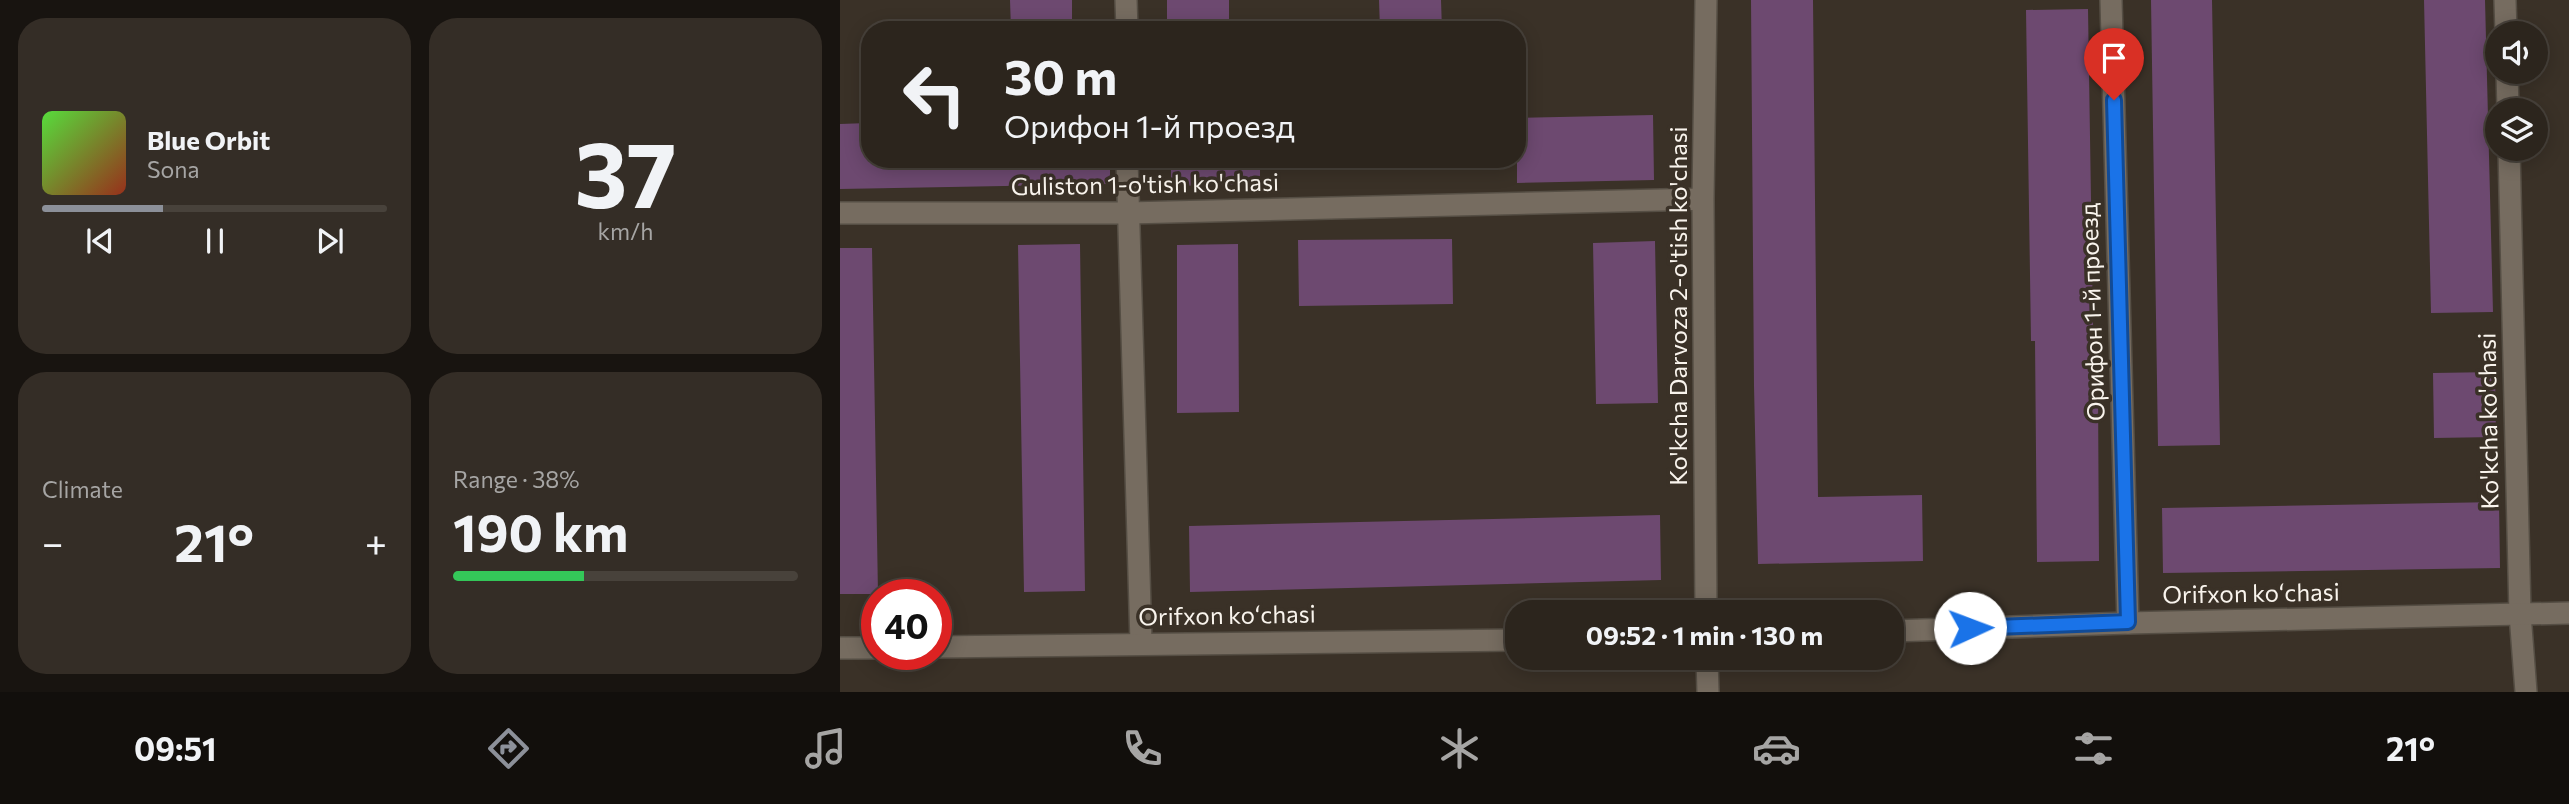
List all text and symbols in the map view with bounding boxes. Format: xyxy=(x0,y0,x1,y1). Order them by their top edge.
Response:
map controls xyxy=(2485,21,2548,161)
button: sound xyxy=(2485,21,2548,84)
pin xyxy=(2084,28,2144,100)
icon: arrive xyxy=(2095,39,2133,77)
text: 30 m xyxy=(1004,45,1117,105)
icon: left xyxy=(889,49,980,140)
button: layers xyxy=(2485,98,2548,161)
text: Орифон 1-й проезд xyxy=(1004,105,1295,145)
text: 37 xyxy=(574,115,677,227)
text: Blue Orbit xyxy=(147,124,270,155)
street label: Ko'kcha Darvoza 2-o'tish ko'chasi xyxy=(1663,126,1692,486)
text: Sona xyxy=(147,155,199,183)
street label: Guliston 1-o'tish ko'chasi xyxy=(1011,167,1279,200)
street label: Орифон 1-й проезд xyxy=(2073,203,2110,422)
text: km/h xyxy=(598,217,653,245)
icon: previous xyxy=(81,222,119,260)
icon: pause xyxy=(196,222,234,260)
icon: next xyxy=(311,222,349,260)
street label: Ko'kcha ko'chasi xyxy=(2471,332,2504,510)
text: Range · 38% xyxy=(453,465,580,493)
text: Climate xyxy=(42,475,123,503)
text: 190 km xyxy=(453,499,628,563)
text: 21° xyxy=(174,509,254,573)
text: − xyxy=(42,518,64,565)
text: + xyxy=(365,518,387,565)
street label: Orifxon koʻchasi xyxy=(2162,576,2340,609)
speed limit sign: 40 xyxy=(861,579,952,670)
position arrow xyxy=(1933,591,2007,665)
street label: Orifxon koʻchasi xyxy=(1138,598,1316,631)
text: 09:52 · 1 min · 130 m xyxy=(1586,619,1823,650)
icon: directions xyxy=(484,724,533,773)
icon: music xyxy=(801,724,850,773)
icon: phone xyxy=(1118,724,1167,773)
icon: climate xyxy=(1435,724,1484,773)
icon: car xyxy=(1752,724,1801,773)
icon: filters xyxy=(2069,724,2118,773)
text: 09:51 xyxy=(134,728,217,768)
text: 21° xyxy=(2386,728,2435,768)

